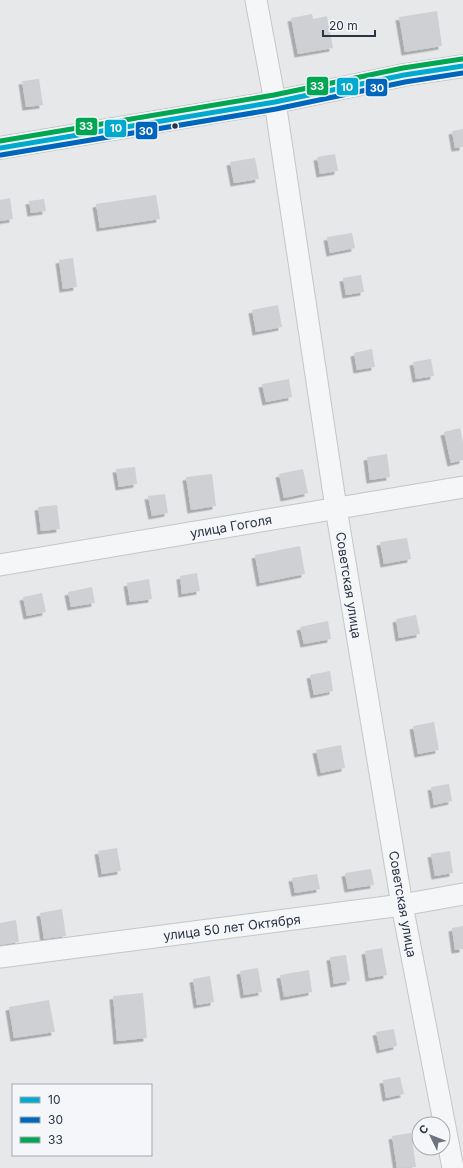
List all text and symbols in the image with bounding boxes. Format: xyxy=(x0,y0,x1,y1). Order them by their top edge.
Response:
scale bar xyxy=(323,12,375,38)
text: 20 m xyxy=(329,18,358,33)
line badge: 33 xyxy=(306,76,329,96)
line badge: 10 xyxy=(336,77,359,96)
line badge: 30 xyxy=(365,78,388,97)
text: 33 xyxy=(310,79,324,93)
text: 10 xyxy=(341,80,353,94)
text: 30 xyxy=(370,81,384,95)
line badge: 33 xyxy=(75,117,98,136)
text: 33 xyxy=(79,119,93,133)
line badge: 10 xyxy=(104,119,127,138)
text: 10 xyxy=(110,121,122,135)
line badge: 30 xyxy=(135,121,158,140)
unlabelled marker xyxy=(170,121,180,131)
text: 30 xyxy=(139,124,153,138)
street label: улица Гоголя xyxy=(189,511,273,541)
street label: Советская улица xyxy=(333,531,365,639)
street label: Советская улица xyxy=(386,850,420,958)
street label: улица 50 лет Октября xyxy=(162,911,302,943)
legend xyxy=(12,1084,152,1156)
text: 10 xyxy=(48,1092,60,1107)
text: 30 xyxy=(48,1112,63,1127)
north arrow xyxy=(411,1116,451,1156)
text: С xyxy=(416,1121,432,1137)
text: 33 xyxy=(48,1132,63,1147)

